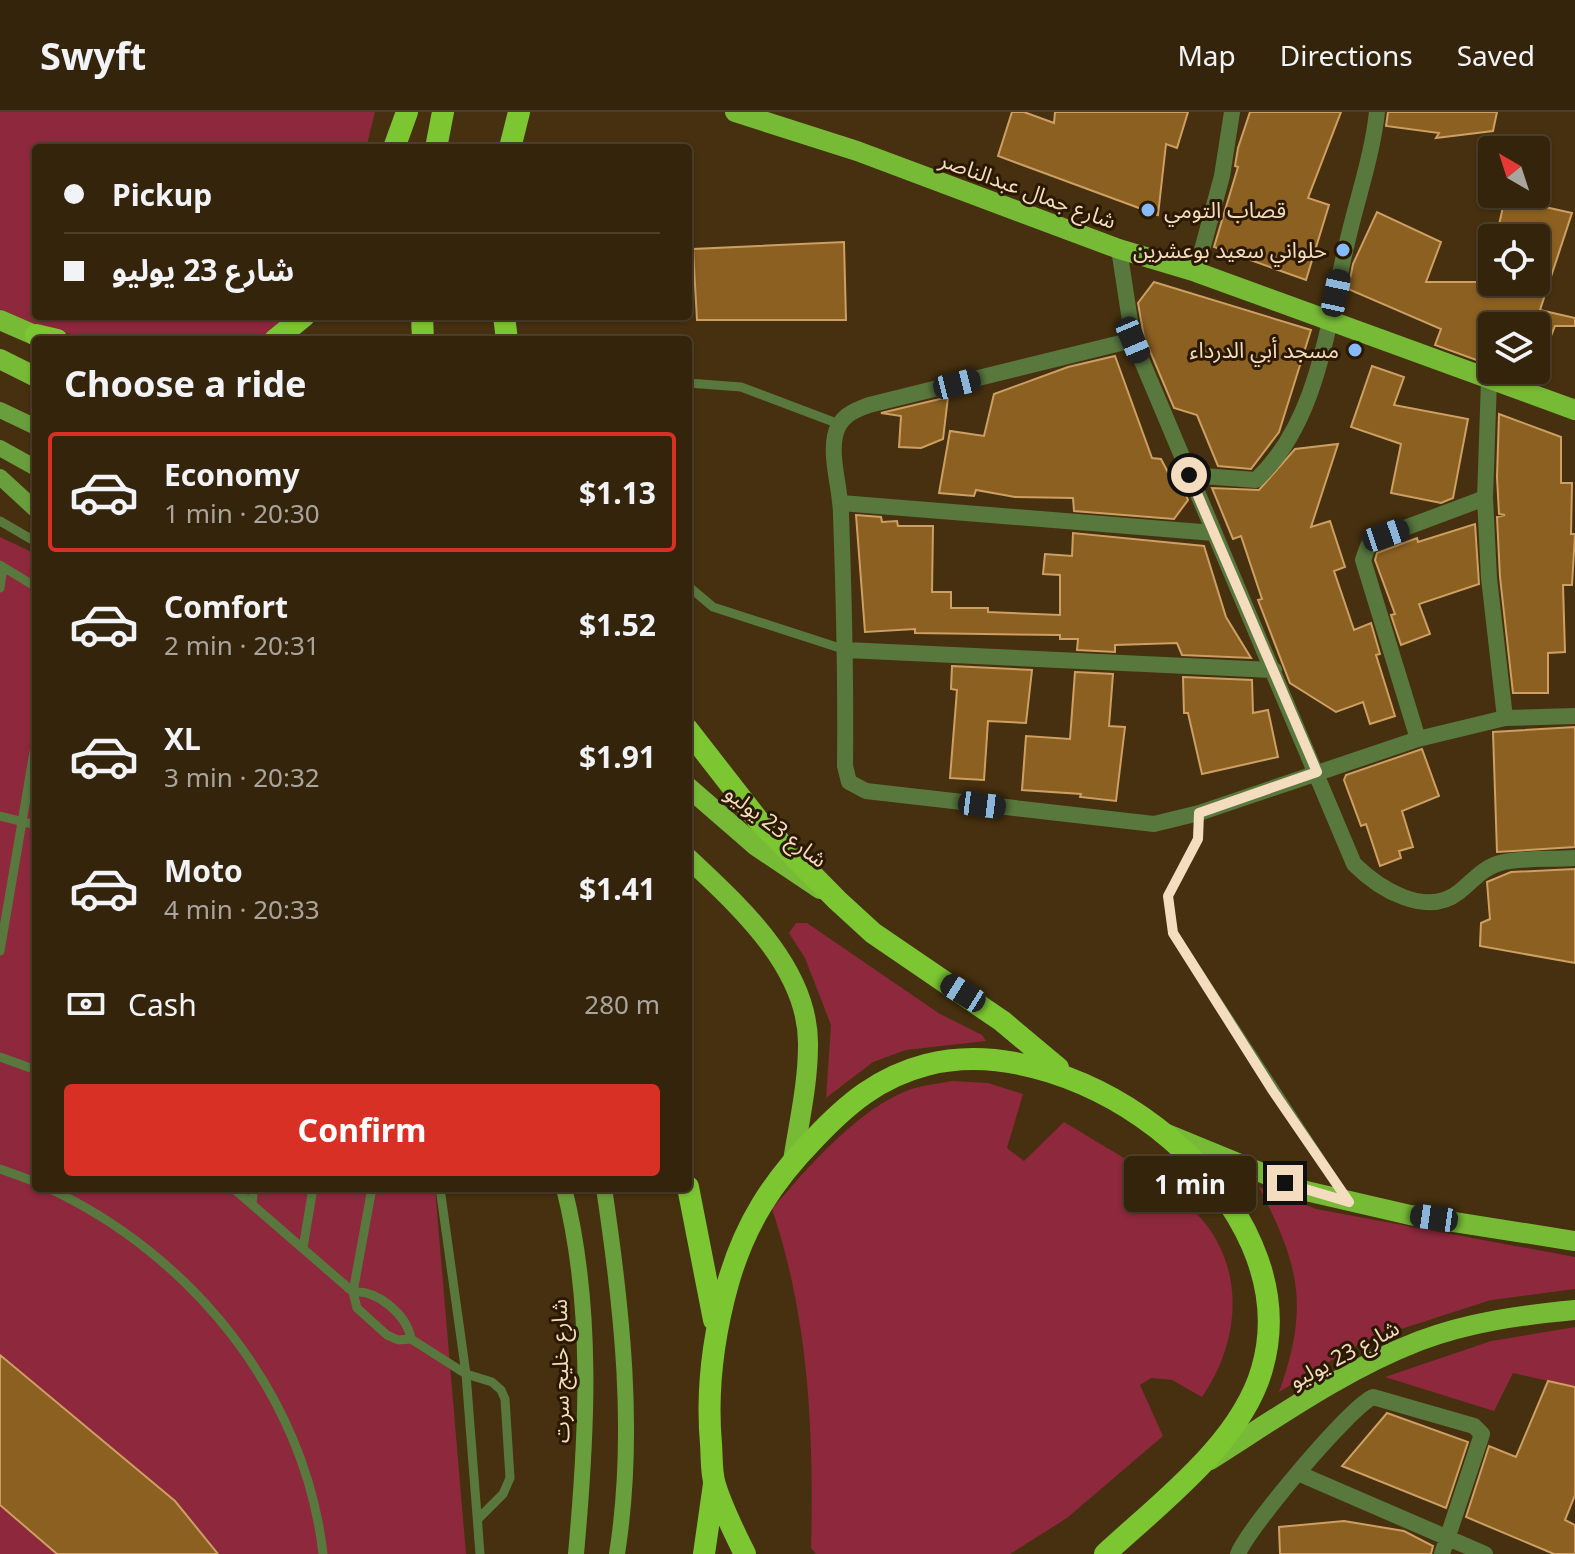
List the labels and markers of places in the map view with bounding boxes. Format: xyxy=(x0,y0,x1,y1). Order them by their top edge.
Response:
place label: قصاب التومي xyxy=(1164,194,1286,227)
marker: قصاب التومي xyxy=(1139,201,1157,219)
place label: حلواني سعيد بوعشرين xyxy=(1133,234,1327,267)
marker: حلواني سعيد بوعشرين xyxy=(1334,241,1352,259)
place label: مسجد أبي الدرداء xyxy=(1189,334,1339,367)
marker: مسجد أبي الدرداء xyxy=(1346,341,1364,359)

